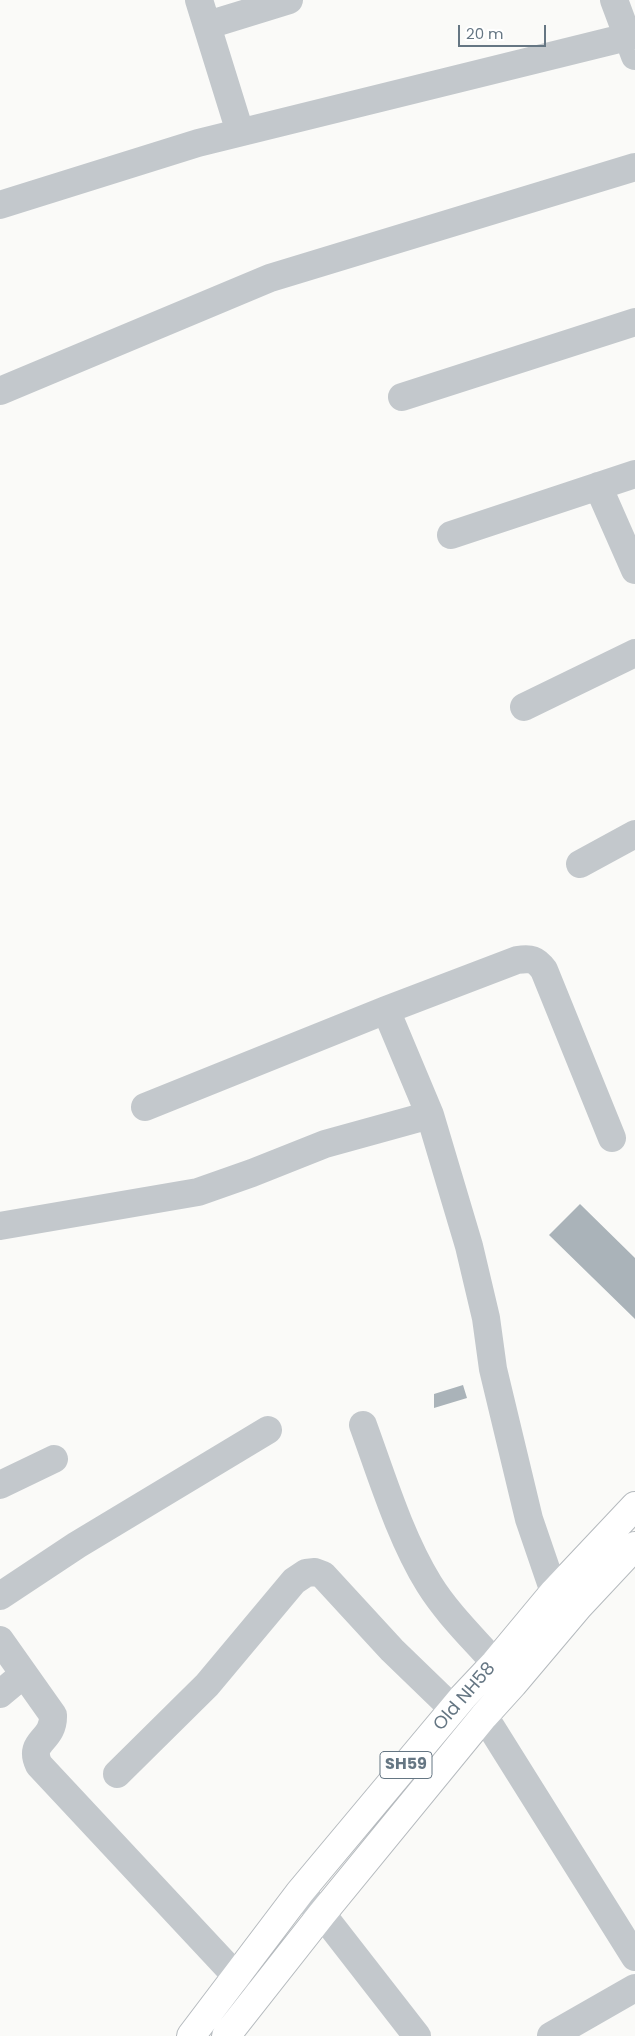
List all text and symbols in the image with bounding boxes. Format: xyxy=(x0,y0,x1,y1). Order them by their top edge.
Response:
scale bar xyxy=(460,15,548,47)
text: 20 m xyxy=(466,23,504,44)
street label: Old NH58 xyxy=(430,1658,500,1736)
road number: SH59 xyxy=(380,1752,432,1778)

